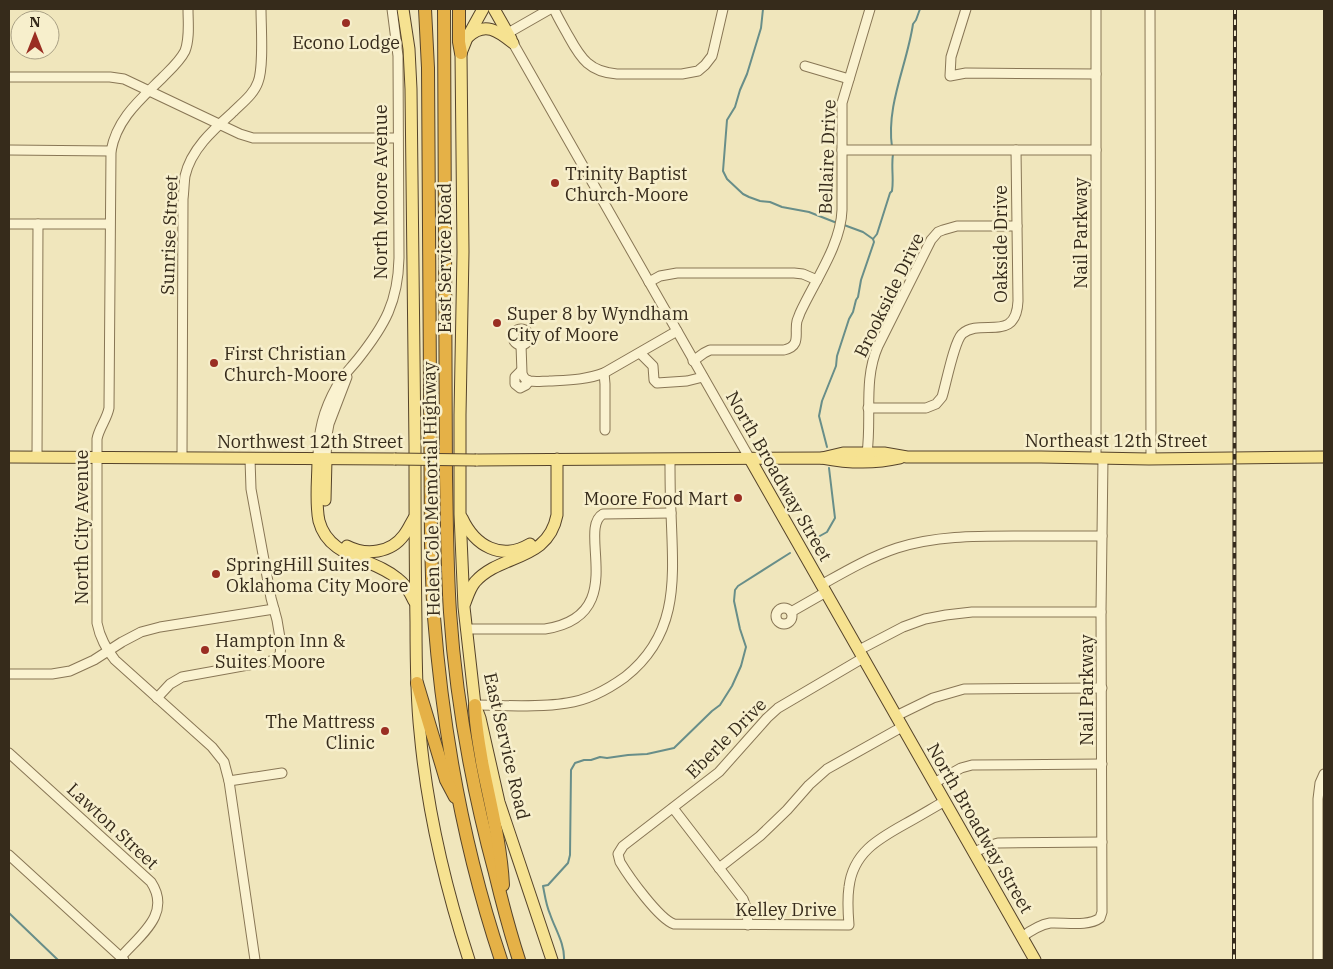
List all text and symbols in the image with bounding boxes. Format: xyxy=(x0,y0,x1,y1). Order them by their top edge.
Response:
north arrow xyxy=(10,10,60,60)
text: N xyxy=(29,13,41,31)
marker: Econo Lodge xyxy=(340,17,352,29)
place label: Econo Lodge xyxy=(292,31,400,54)
street label: Bellaire Drive xyxy=(813,99,841,215)
street label: North Moore Avenue xyxy=(369,104,392,280)
place label: Trinity Baptist Church-Moore xyxy=(565,162,688,206)
street label: Sunrise Street xyxy=(155,175,183,295)
marker: Trinity Baptist Church-Moore xyxy=(549,177,561,189)
street label: Nail Parkway xyxy=(1069,177,1092,289)
street label: East Service Road xyxy=(433,183,456,333)
street label: Oakside Drive xyxy=(989,185,1012,303)
street label: Brookside Drive xyxy=(849,229,929,361)
place label: Super 8 by Wyndham City of Moore xyxy=(507,302,689,346)
marker: Super 8 by Wyndham City of Moore xyxy=(491,317,503,329)
place label: First Christian Church-Moore xyxy=(224,342,347,386)
marker: First Christian Church-Moore xyxy=(208,357,220,369)
street label: Helen Cole Memorial Highway xyxy=(417,361,445,617)
street label: North Broadway Street xyxy=(721,387,837,565)
street label: Northeast 12th Street xyxy=(1025,429,1207,452)
street label: Northwest 12th Street xyxy=(217,430,403,453)
street label: North City Avenue xyxy=(70,450,93,604)
place label: Moore Food Mart xyxy=(584,487,728,510)
marker: Moore Food Mart xyxy=(732,492,744,504)
place label: SpringHill Suites Oklahoma City Moore xyxy=(226,553,408,597)
marker: SpringHill Suites Oklahoma City Moore xyxy=(210,568,222,580)
place label: Hampton Inn & Suites Moore xyxy=(215,629,346,673)
street label: Nail Parkway xyxy=(1075,634,1098,746)
marker: Hampton Inn & Suites Moore xyxy=(199,644,211,656)
street label: East Service Road xyxy=(479,670,535,822)
street label: Eberle Drive xyxy=(681,693,771,783)
place label: The Mattress Clinic xyxy=(265,710,375,754)
marker: The Mattress Clinic xyxy=(379,725,391,737)
street label: North Broadway Street xyxy=(922,739,1038,917)
street label: Lawton Street xyxy=(62,778,164,874)
street label: Kelley Drive xyxy=(735,898,837,921)

